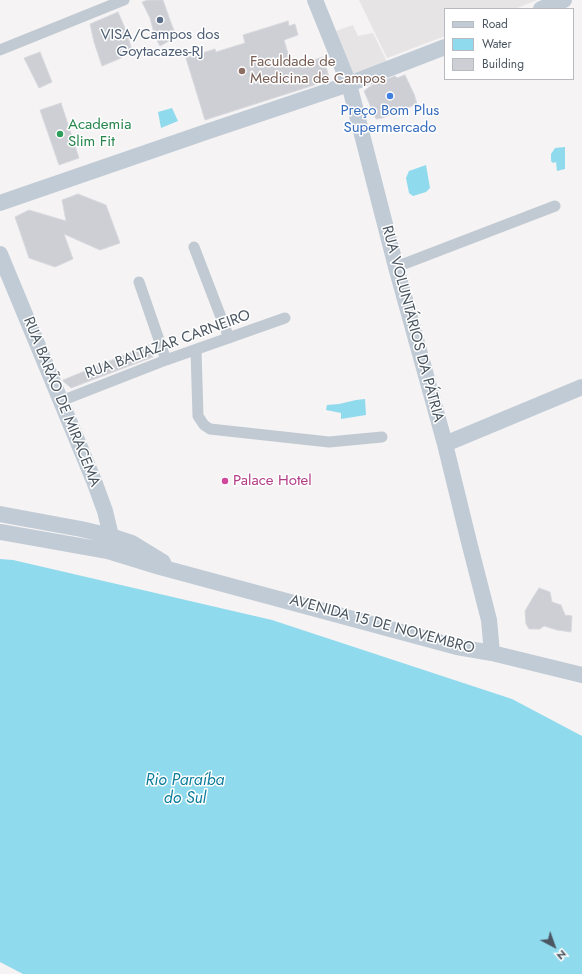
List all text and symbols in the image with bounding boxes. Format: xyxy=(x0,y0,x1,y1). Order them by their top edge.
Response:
legend xyxy=(444,8,574,80)
marker: VISA/Campos dos Goytacazes-RJ xyxy=(155,15,165,25)
text: Road xyxy=(482,15,508,33)
place label: VISA/Campos dos Goytacazes-RJ xyxy=(101,26,219,61)
text: Water xyxy=(482,35,512,53)
place label: Faculdade de Medicina de Campos xyxy=(250,53,386,88)
text: Building xyxy=(482,55,524,73)
marker: Faculdade de Medicina de Campos xyxy=(237,66,247,76)
marker: Preço Bom Plus Supermercado xyxy=(385,91,395,101)
place label: Preço Bom Plus Supermercado xyxy=(341,102,439,137)
place label: Academia Slim Fit xyxy=(68,116,131,151)
marker: Academia Slim Fit xyxy=(55,129,65,139)
street label: RUA VOLUNTÁRIOS DA PÁTRIA xyxy=(377,224,447,424)
street label: RUA BALTAZAR CARNEIRO xyxy=(83,307,253,383)
street label: RUA BARÃO DE MIRACEMA xyxy=(19,314,103,490)
place label: Palace Hotel xyxy=(233,472,312,490)
marker: Palace Hotel xyxy=(220,476,230,486)
street label: AVENIDA 15 DE NOVEMBRO xyxy=(288,592,476,658)
water label: Rio Paraíba do Sul xyxy=(146,771,224,809)
north arrow xyxy=(534,926,574,966)
text: N xyxy=(553,946,570,964)

